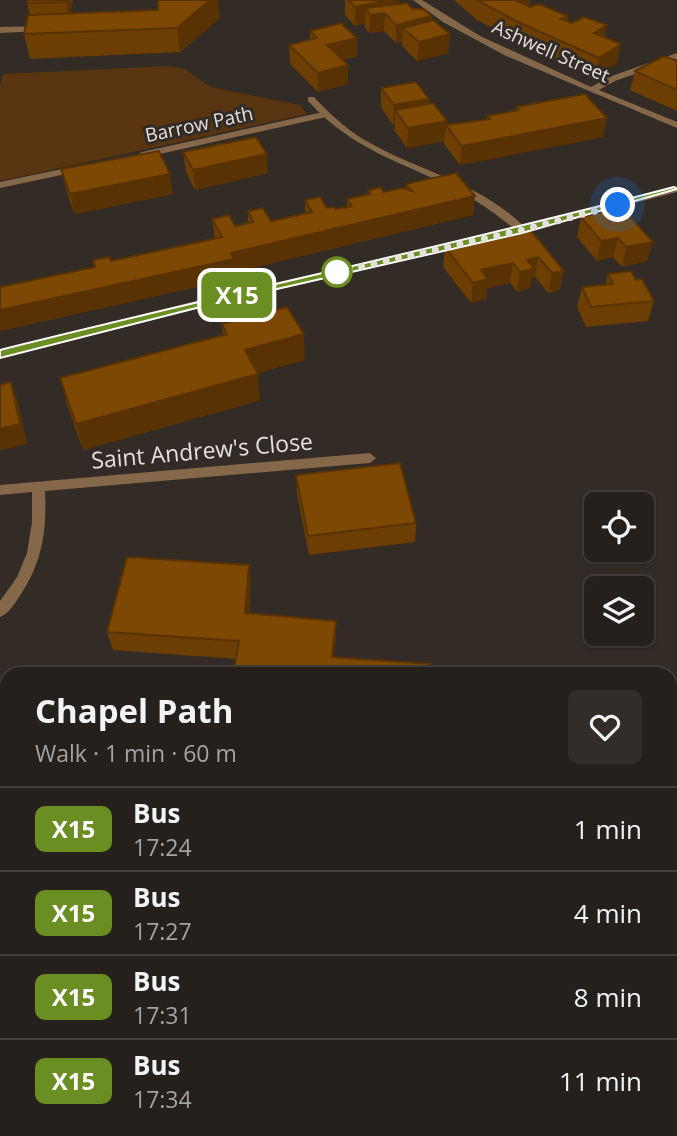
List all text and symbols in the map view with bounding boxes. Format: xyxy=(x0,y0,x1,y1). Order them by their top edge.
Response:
street label: Ashwell Street xyxy=(488,14,614,89)
street label: Barrow Path xyxy=(143,100,255,148)
your location xyxy=(600,187,635,222)
unlabelled marker xyxy=(322,257,352,287)
line badge: X15 xyxy=(197,272,277,318)
text: X15 xyxy=(215,278,259,311)
street label: Saint Andrew's Close xyxy=(90,424,314,476)
map controls xyxy=(584,492,654,646)
button: locate xyxy=(584,492,654,562)
button: layers xyxy=(584,576,654,646)
text: Chapel Path xyxy=(35,688,233,733)
button: heart xyxy=(568,690,642,764)
text: Walk · 1 min · 60 m xyxy=(35,737,237,769)
text: Bus xyxy=(133,795,180,831)
text: 1 min xyxy=(574,811,642,847)
text: X15 xyxy=(52,812,95,845)
text: 17:24 xyxy=(133,831,192,863)
text: Bus xyxy=(133,879,180,915)
text: 4 min xyxy=(574,895,642,931)
text: X15 xyxy=(52,896,95,929)
text: 17:27 xyxy=(133,915,192,947)
text: Bus xyxy=(133,963,180,999)
text: 8 min xyxy=(574,979,642,1015)
text: X15 xyxy=(52,980,95,1013)
text: 17:31 xyxy=(133,999,192,1031)
text: Bus xyxy=(133,1047,180,1083)
text: 11 min xyxy=(559,1063,642,1099)
text: X15 xyxy=(52,1064,95,1097)
text: 17:34 xyxy=(133,1083,192,1115)

